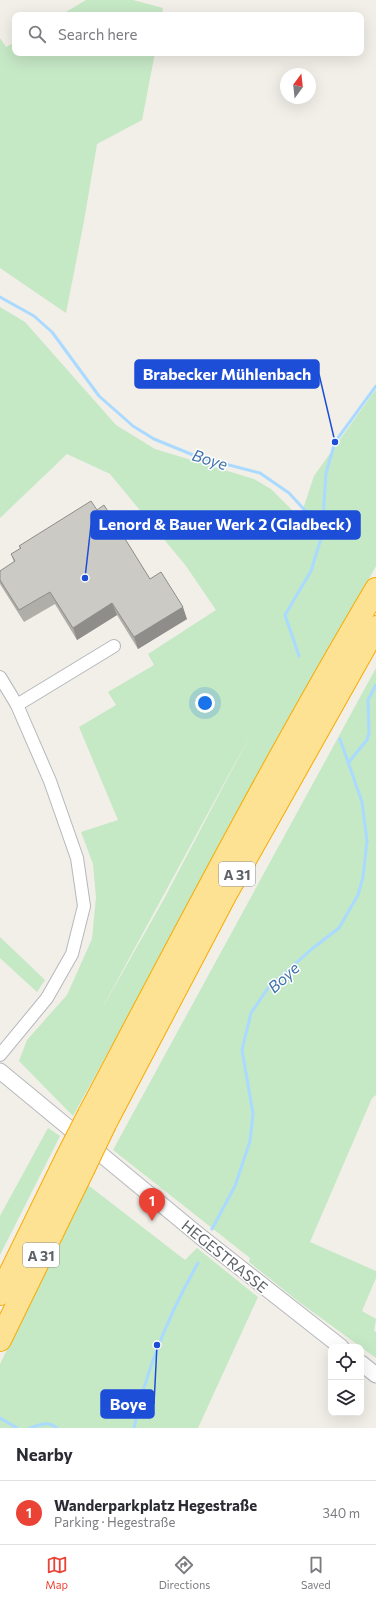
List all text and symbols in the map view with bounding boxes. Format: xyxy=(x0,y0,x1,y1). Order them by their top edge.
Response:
search box xyxy=(12,12,364,56)
icon: search xyxy=(26,23,48,45)
text: Search here xyxy=(58,25,137,43)
north arrow xyxy=(280,68,316,104)
callout: Brabecker Mühlenbach xyxy=(135,360,319,388)
text: Brabecker Mühlenbach xyxy=(143,364,311,383)
water label: Boye xyxy=(190,445,230,473)
callout: Lenord & Bauer Werk 2 (Gladbeck) xyxy=(91,511,360,539)
text: Lenord & Bauer Werk 2 (Gladbeck) xyxy=(98,514,352,533)
your location xyxy=(195,693,215,713)
road number: A 31 xyxy=(219,862,255,886)
water label: Boye xyxy=(263,957,303,996)
pin: 1 xyxy=(139,1188,165,1221)
street label: HEGESTRASSE xyxy=(178,1216,272,1296)
road number: A 31 xyxy=(23,1243,59,1267)
map controls xyxy=(328,1344,364,1416)
button: locate xyxy=(328,1344,364,1380)
button: layers xyxy=(328,1380,364,1416)
callout: Boye xyxy=(101,1390,154,1418)
text: Boye xyxy=(110,1394,146,1413)
text: Nearby xyxy=(16,1444,73,1465)
text: Wanderparkplatz Hegestraße xyxy=(54,1496,257,1514)
text: 1 xyxy=(26,1505,32,1521)
text: 340 m xyxy=(322,1505,360,1521)
text: Parking · Hegestraße xyxy=(54,1514,175,1530)
tab: Map xyxy=(45,1554,68,1591)
tab: Directions xyxy=(159,1554,210,1591)
tab: Saved xyxy=(301,1554,331,1591)

